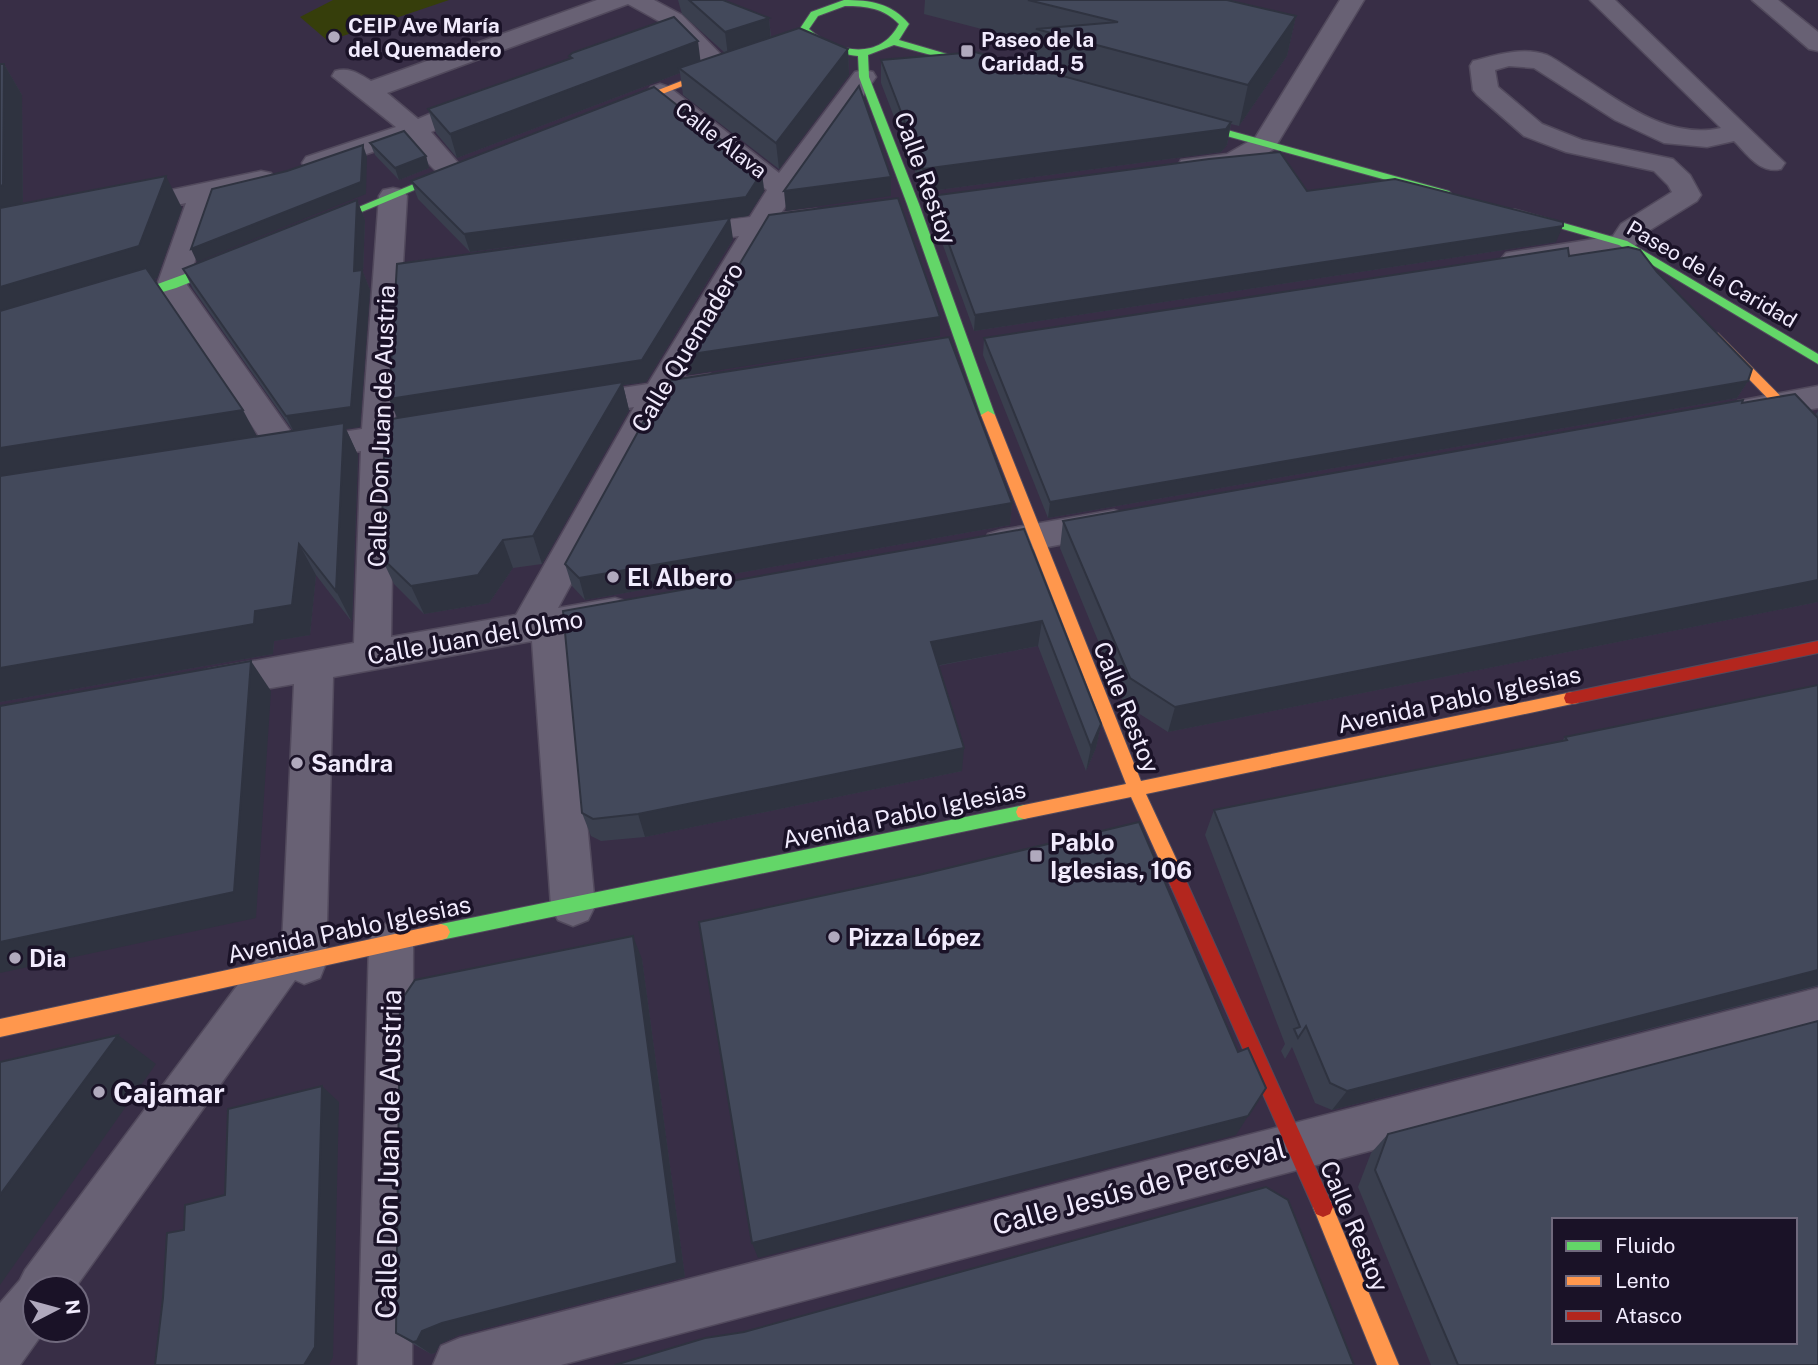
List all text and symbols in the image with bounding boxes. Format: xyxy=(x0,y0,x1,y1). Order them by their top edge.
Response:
place label: CEIP Ave María del Quemadero xyxy=(348,13,502,62)
place label: Paseo de la Caridad, 5 xyxy=(981,27,1094,76)
marker: CEIP Ave María del Quemadero xyxy=(326,29,342,45)
marker: Paseo de la Caridad, 5 xyxy=(959,43,975,59)
street label: Calle Álava xyxy=(670,97,772,183)
street label: Calle Restoy xyxy=(889,108,963,248)
street label: Paseo de la Caridad xyxy=(1623,215,1801,333)
street label: Calle Quemadero xyxy=(625,257,749,437)
street label: Calle Don Juan de Austria xyxy=(362,284,400,568)
place label: El Albero xyxy=(627,563,733,591)
marker: El Albero xyxy=(605,569,621,585)
street label: Calle Juan del Olmo xyxy=(365,604,585,670)
street label: Calle Restoy xyxy=(1088,637,1166,777)
street label: Avenida Pablo Iglesias xyxy=(1335,660,1583,738)
place label: Sandra xyxy=(311,749,393,777)
marker: Sandra xyxy=(289,755,305,771)
street label: Avenida Pablo Iglesias xyxy=(780,775,1028,853)
place label: Pablo Iglesias, 106 xyxy=(1050,828,1192,884)
marker: Pablo Iglesias, 106 xyxy=(1028,848,1044,864)
street label: Avenida Pablo Iglesias xyxy=(225,890,473,968)
place label: Pizza López xyxy=(848,923,981,951)
marker: Pizza López xyxy=(826,929,842,945)
place label: Dia xyxy=(29,944,66,972)
marker: Dia xyxy=(7,950,23,966)
street label: Calle Don Juan de Austria xyxy=(369,989,407,1319)
place label: Cajamar xyxy=(113,1076,225,1109)
marker: Cajamar xyxy=(91,1084,107,1100)
street label: Calle Jesús de Perceval xyxy=(989,1131,1289,1241)
street label: Calle Restoy xyxy=(1315,1157,1395,1296)
legend xyxy=(1552,1218,1797,1344)
text: Fluido xyxy=(1615,1233,1675,1258)
text: Lento xyxy=(1615,1268,1670,1293)
north arrow xyxy=(21,1274,91,1344)
text: N xyxy=(61,1299,85,1316)
text: Atasco xyxy=(1615,1303,1682,1328)

